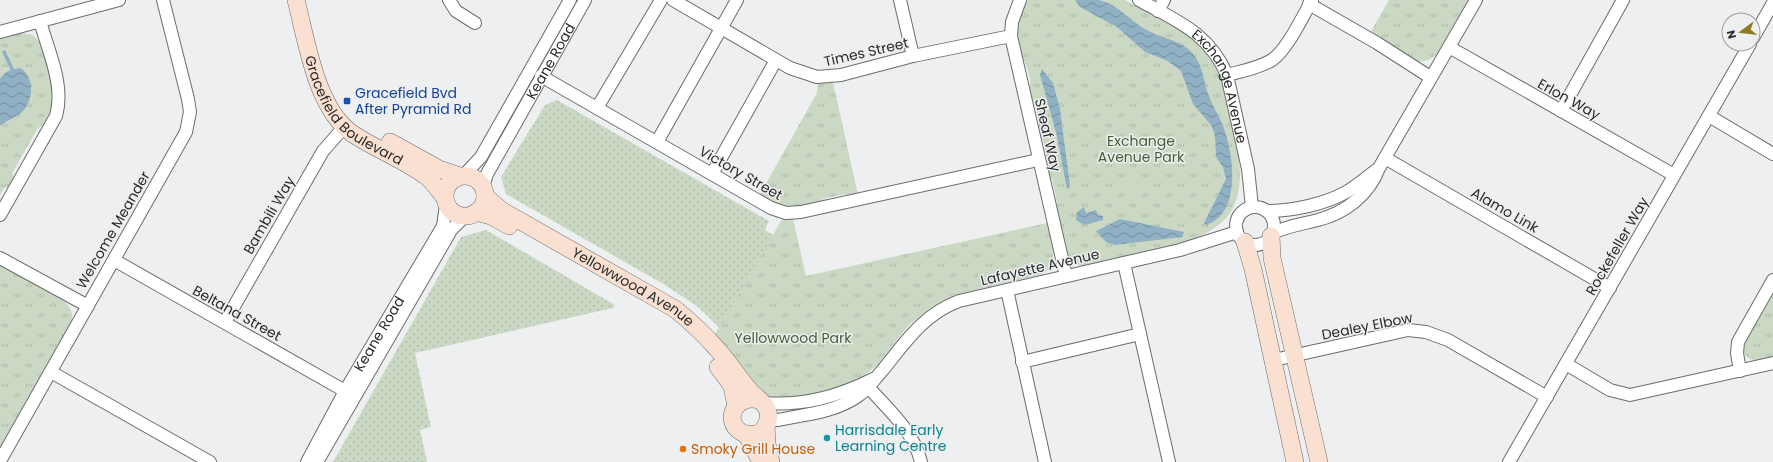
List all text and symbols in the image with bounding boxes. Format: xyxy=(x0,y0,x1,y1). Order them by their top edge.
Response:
north arrow xyxy=(1721,12,1761,52)
street label: Keane Road xyxy=(521,20,580,103)
street label: Exchange Avenue xyxy=(1188,24,1252,146)
text: N xyxy=(1723,29,1740,41)
street label: Times Street xyxy=(822,33,910,71)
street label: Gracefield Boulevard xyxy=(300,53,407,170)
street label: Erlon Way xyxy=(1534,74,1604,124)
place label: Gracefield Bvd After Pyramid Rd xyxy=(355,83,472,119)
marker: Gracefield Bvd After Pyramid Rd xyxy=(342,96,352,106)
street label: Sheaf Way xyxy=(1030,96,1066,174)
park label: Exchange Avenue Park xyxy=(1098,131,1185,167)
street label: Victory Street xyxy=(696,141,786,205)
street label: Welcome Meander xyxy=(71,168,155,292)
street label: Bambili Way xyxy=(239,172,299,258)
street label: Alamo Link xyxy=(1467,183,1543,238)
street label: Rockefeller Way xyxy=(1581,193,1653,299)
street label: Yellowwood Avenue xyxy=(568,242,699,331)
street label: Lafayette Avenue xyxy=(979,244,1102,290)
street label: Beltana Street xyxy=(189,280,285,346)
street label: Keane Road xyxy=(349,292,409,375)
street label: Dealey Elbow xyxy=(1320,307,1415,345)
park label: Yellowwood Park xyxy=(735,328,852,348)
place label: Harrisdale Early Learning Centre xyxy=(835,420,947,456)
marker: Harrisdale Early Learning Centre xyxy=(822,433,832,443)
place label: Smoky Grill House xyxy=(691,439,816,459)
marker: Smoky Grill House xyxy=(678,444,688,454)

